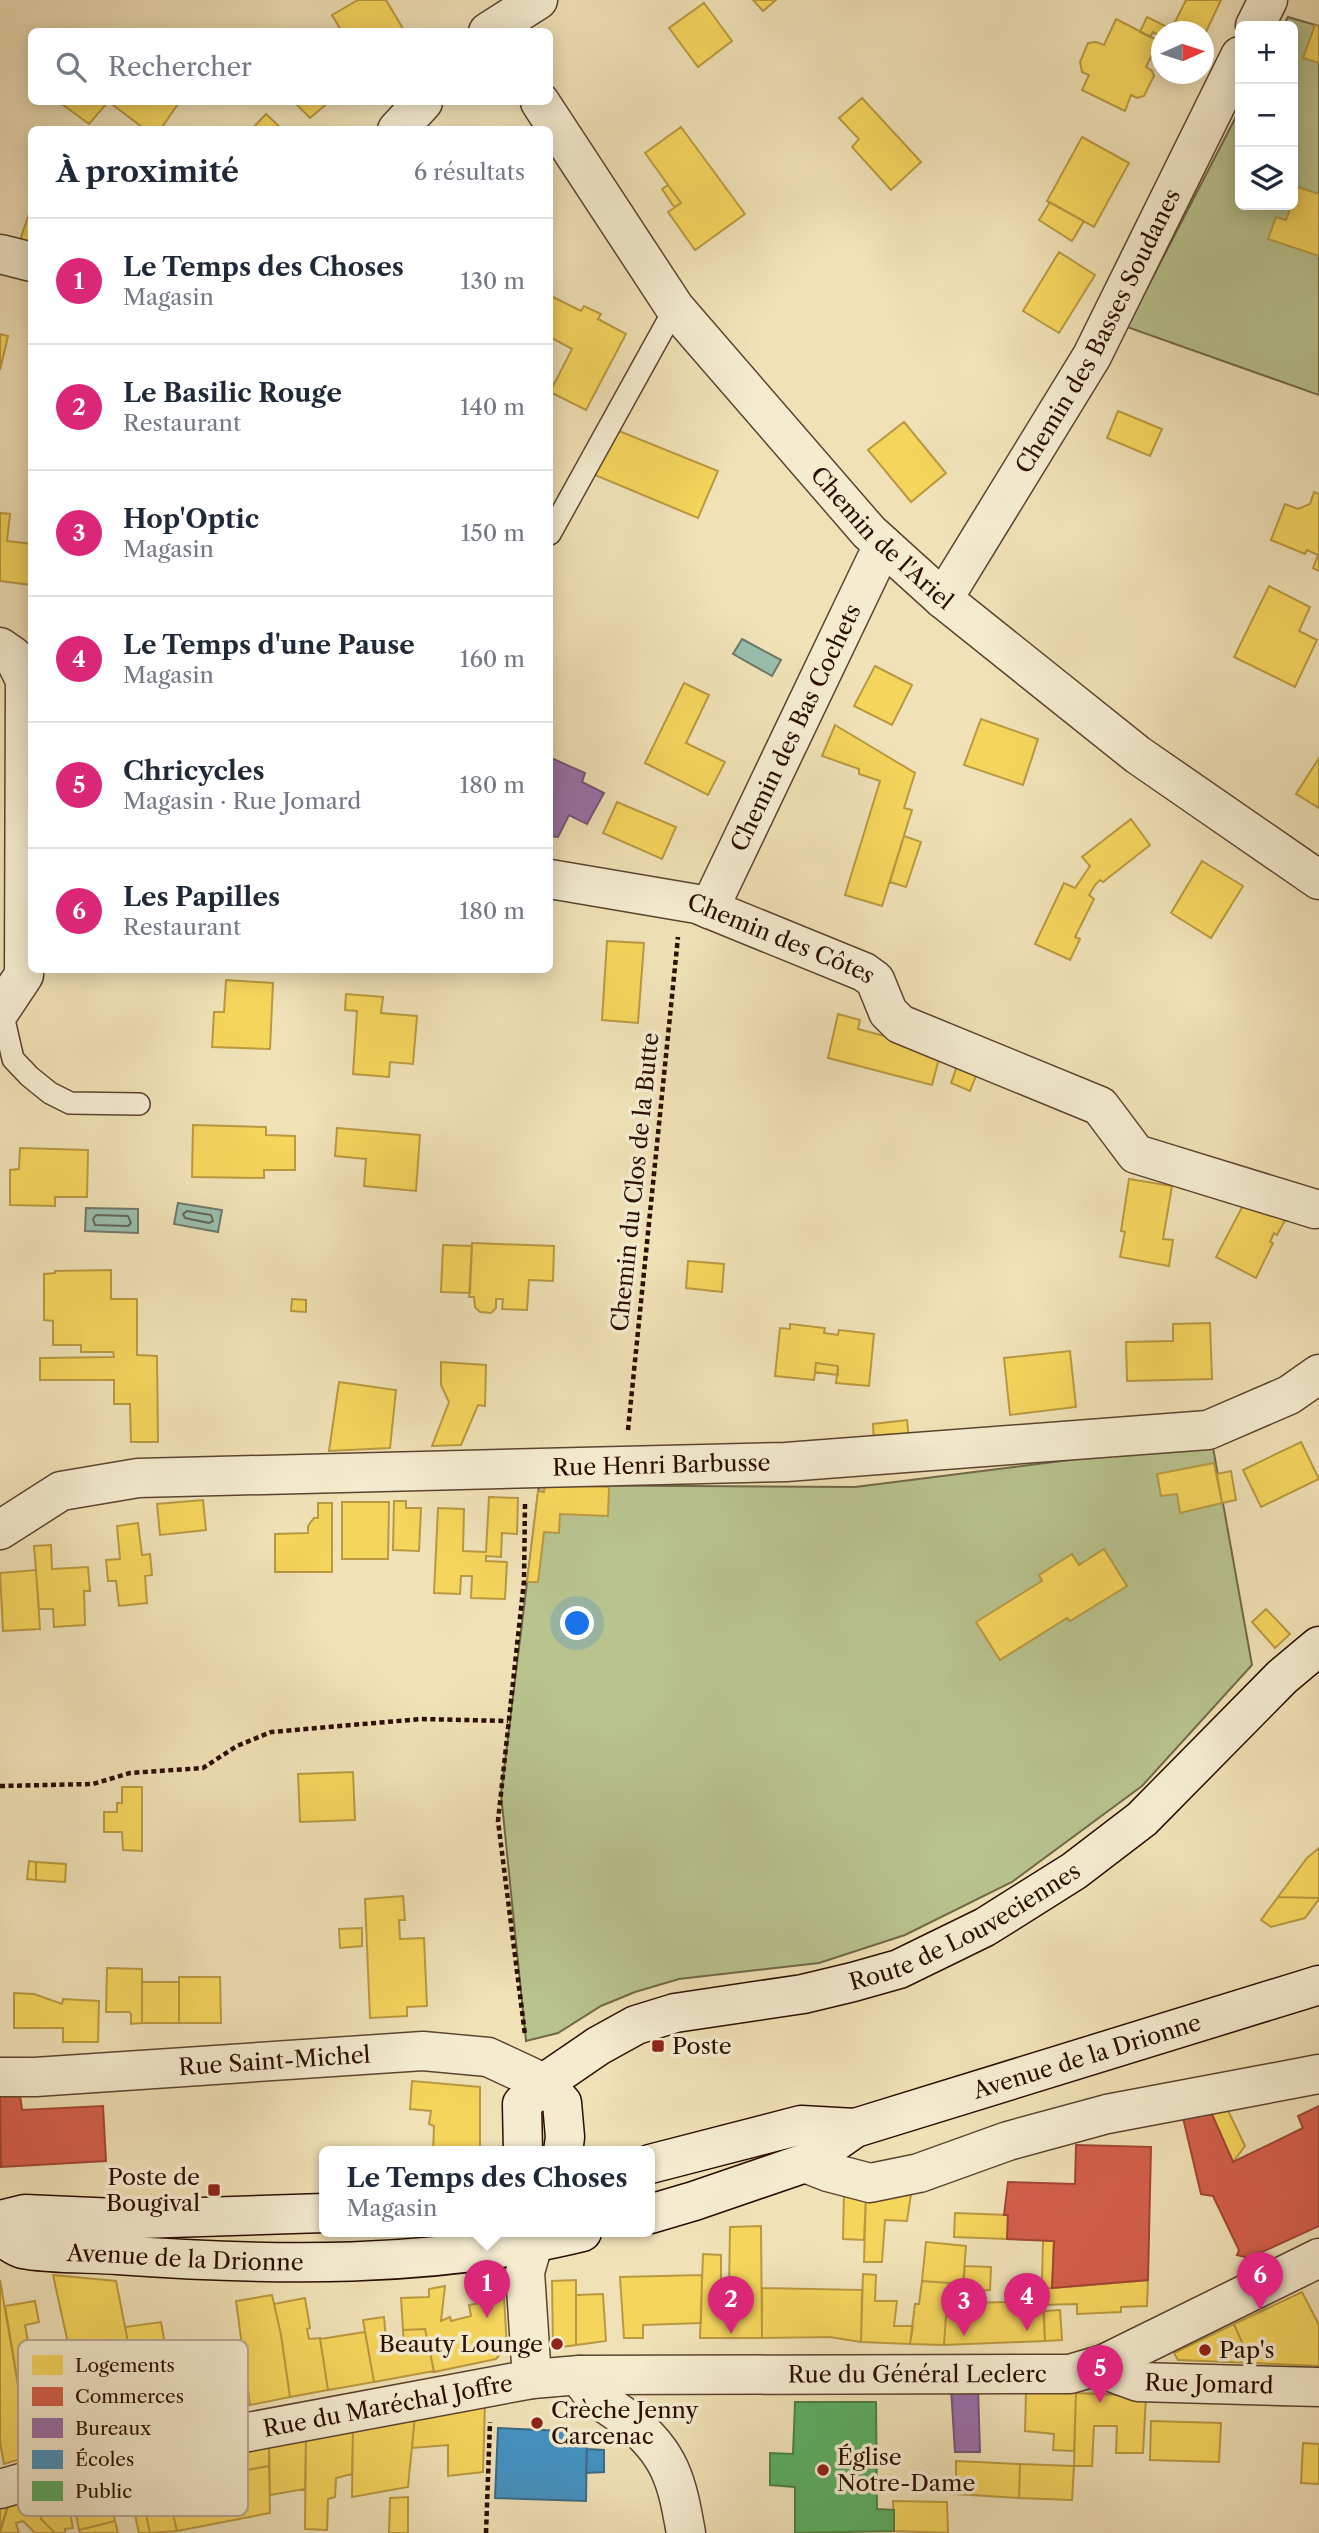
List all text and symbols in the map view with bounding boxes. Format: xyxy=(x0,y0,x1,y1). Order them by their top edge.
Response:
north arrow xyxy=(1151,21,1214,84)
map controls xyxy=(1235,21,1298,210)
button: + xyxy=(1235,21,1298,84)
search box xyxy=(28,28,553,105)
icon: search xyxy=(52,48,90,86)
text: Rechercher xyxy=(108,51,252,83)
button: − xyxy=(1235,84,1298,147)
button: layers xyxy=(1235,147,1298,210)
text: À proximité xyxy=(56,153,239,190)
text: 6 résultats xyxy=(414,158,525,186)
street label: Chemin des Basses Soudanes xyxy=(1009,184,1186,478)
text: Le Temps des Choses xyxy=(123,251,404,283)
text: 1 xyxy=(74,267,84,295)
text: 130 m xyxy=(461,267,525,295)
text: Magasin xyxy=(123,283,214,311)
text: Le Basilic Rouge xyxy=(123,377,342,409)
text: 2 xyxy=(72,393,86,421)
text: 140 m xyxy=(460,393,525,421)
text: Restaurant xyxy=(123,409,241,437)
street label: Chemin de l'Ariel xyxy=(805,461,959,616)
text: Hop'Optic xyxy=(123,503,259,535)
text: 3 xyxy=(73,519,86,547)
text: 150 m xyxy=(461,519,525,547)
text: Magasin xyxy=(123,535,214,563)
street label: Chemin des Bas Cochets xyxy=(725,599,867,856)
text: Le Temps d'une Pause xyxy=(123,629,415,661)
text: 4 xyxy=(72,645,86,673)
text: 160 m xyxy=(460,645,525,673)
text: Magasin xyxy=(123,661,214,689)
text: Chricycles xyxy=(123,755,265,787)
text: 5 xyxy=(73,771,85,799)
text: 180 m xyxy=(460,771,525,799)
text: Magasin · Rue Jomard xyxy=(123,787,361,815)
text: Les Papilles xyxy=(123,881,280,913)
street label: Chemin des Côtes xyxy=(686,889,881,990)
text: 6 xyxy=(72,897,86,925)
text: 180 m xyxy=(460,897,525,925)
text: Restaurant xyxy=(123,913,241,941)
street label: Chemin du Clos de la Butte xyxy=(605,1031,665,1333)
street label: Rue Henri Barbusse xyxy=(552,1448,771,1482)
your location xyxy=(560,1606,594,1640)
street label: Route de Louveciennes xyxy=(846,1857,1085,1996)
street label: Avenue de la Drionne xyxy=(969,2008,1204,2105)
place label: Poste xyxy=(672,2032,732,2060)
marker: Poste xyxy=(650,2038,666,2054)
street label: Rue Saint-Michel xyxy=(178,2041,371,2081)
popup xyxy=(319,2146,655,2237)
text: Le Temps des Choses xyxy=(347,2162,627,2194)
place label: Poste de Bougival xyxy=(106,2163,200,2217)
marker: Poste de Bougival xyxy=(206,2182,222,2198)
text: Magasin xyxy=(347,2194,437,2222)
street label: Avenue de la Drionne xyxy=(65,2239,304,2276)
pin: 6 xyxy=(1237,2252,1283,2310)
pin: 1 xyxy=(464,2260,510,2318)
pin: 4 xyxy=(1004,2273,1050,2331)
pin: 2 xyxy=(708,2276,754,2334)
pin: 3 xyxy=(941,2278,987,2336)
place label: Beauty Lounge xyxy=(379,2330,543,2358)
marker: Beauty Lounge xyxy=(549,2336,565,2352)
place label: Pap's xyxy=(1219,2336,1275,2364)
legend xyxy=(18,2340,248,2516)
marker: Pap's xyxy=(1197,2342,1213,2358)
pin: 5 xyxy=(1077,2345,1123,2403)
text: Logements xyxy=(75,2354,175,2377)
street label: Rue du Général Leclerc xyxy=(788,2360,1047,2389)
street label: Rue Jomard xyxy=(1144,2368,1274,2400)
street label: Rue du Maréchal Joffre xyxy=(261,2369,515,2443)
text: Commerces xyxy=(75,2385,184,2408)
place label: Crèche Jenny Carcenac xyxy=(551,2396,698,2450)
marker: Crèche Jenny Carcenac xyxy=(529,2415,545,2431)
text: Bureaux xyxy=(75,2417,152,2440)
place label: Église Notre-Dame xyxy=(837,2443,975,2497)
text: Écoles xyxy=(75,2448,134,2471)
marker: Église Notre-Dame xyxy=(815,2462,831,2478)
text: Public xyxy=(75,2480,132,2503)

